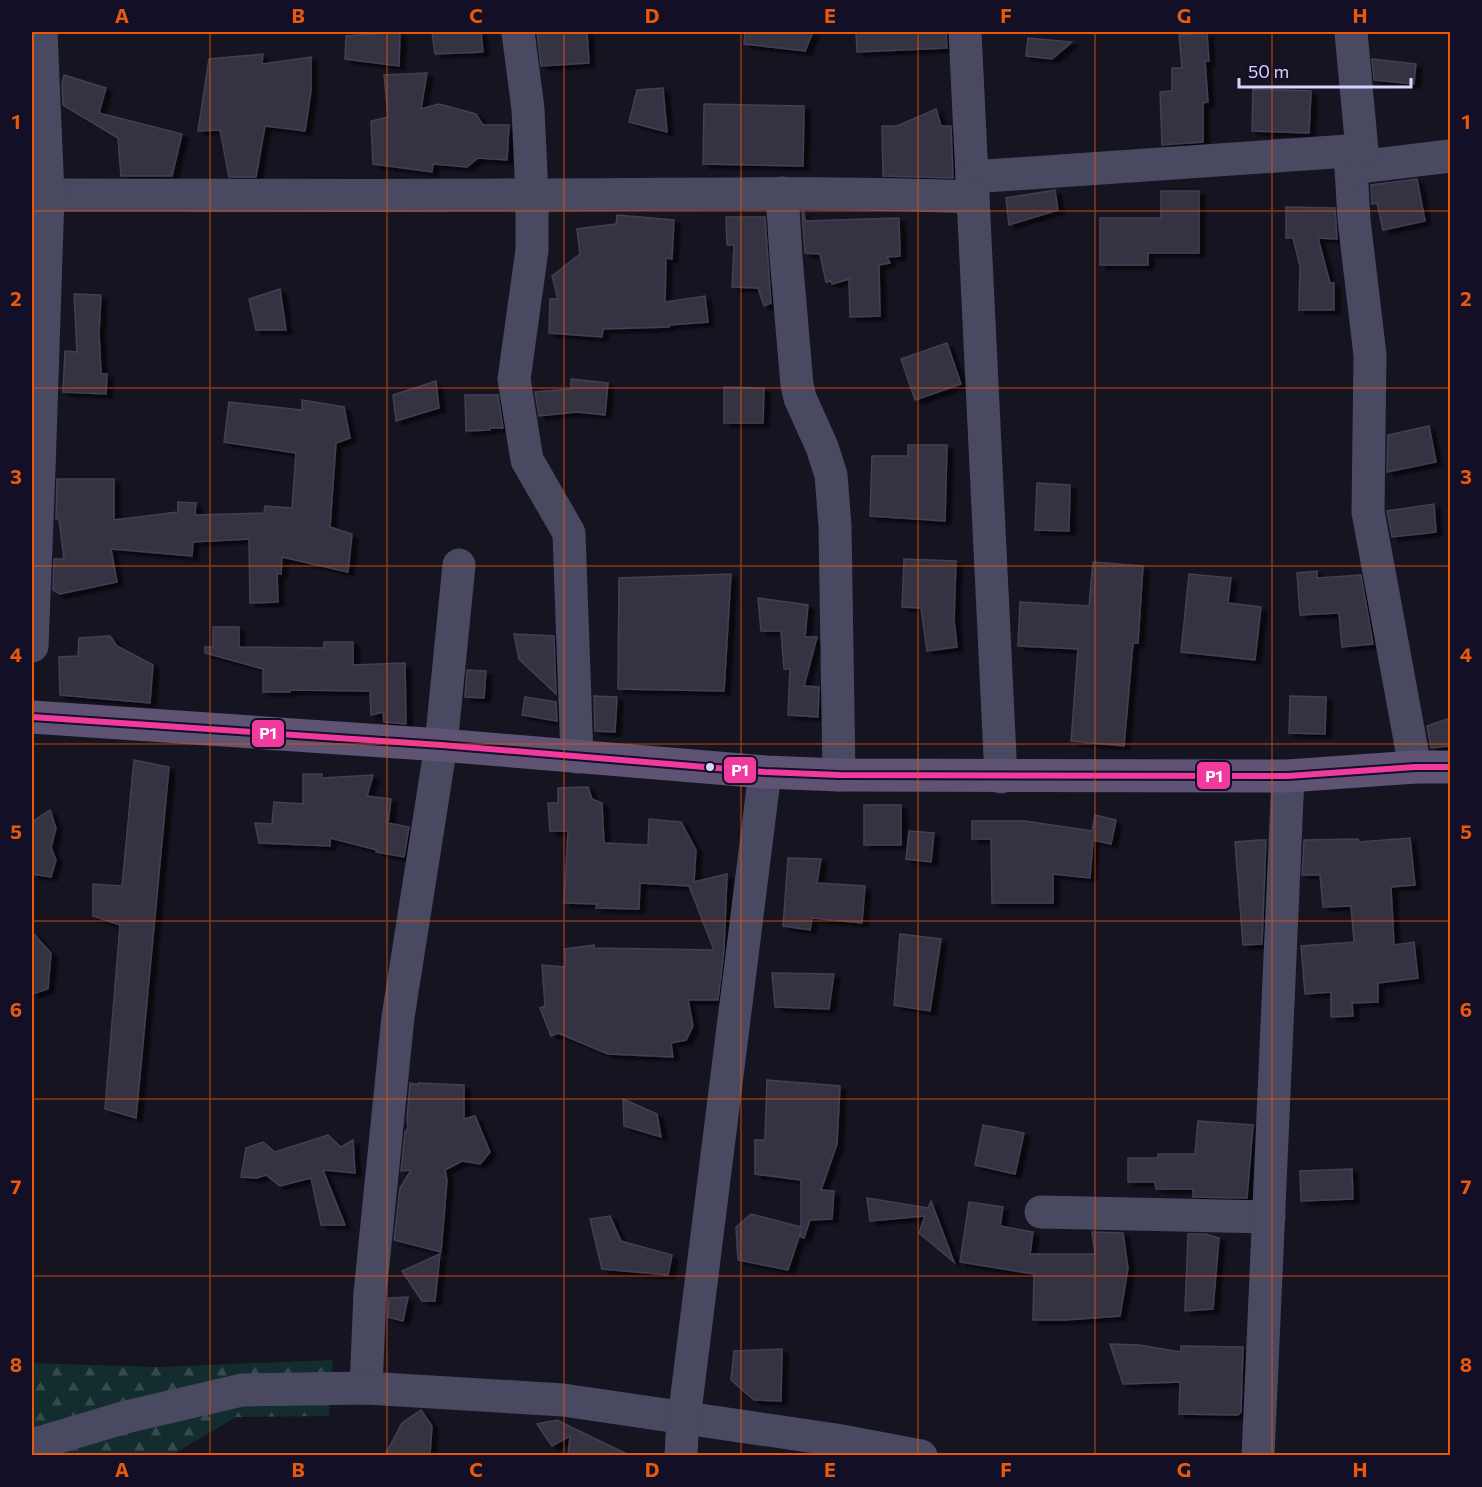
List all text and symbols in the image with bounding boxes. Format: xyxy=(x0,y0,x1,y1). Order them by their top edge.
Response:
text: A xyxy=(115,3,129,27)
text: B xyxy=(291,3,305,27)
text: C xyxy=(469,3,483,27)
text: D xyxy=(645,3,659,27)
text: E xyxy=(824,3,836,27)
text: F xyxy=(1000,3,1012,27)
text: G xyxy=(1177,3,1191,27)
text: H xyxy=(1353,3,1368,27)
scale bar xyxy=(1239,51,1412,89)
text: 50 m xyxy=(1248,60,1289,82)
text: 1 xyxy=(11,109,21,133)
text: 1 xyxy=(1461,109,1471,133)
text: 2 xyxy=(10,286,22,310)
text: 2 xyxy=(1460,286,1472,310)
text: 3 xyxy=(10,464,22,488)
text: 3 xyxy=(1460,464,1472,488)
text: 4 xyxy=(10,642,22,666)
text: 4 xyxy=(1460,642,1472,666)
line badge: P1 xyxy=(251,719,285,748)
text: P1 xyxy=(259,723,277,742)
line badge: P1 xyxy=(723,756,757,784)
text: P1 xyxy=(731,760,749,779)
unlabelled marker xyxy=(704,761,716,773)
line badge: P1 xyxy=(1196,761,1231,790)
text: P1 xyxy=(1205,766,1223,785)
text: 5 xyxy=(10,819,22,843)
text: 5 xyxy=(1460,819,1472,843)
text: 6 xyxy=(10,997,22,1021)
text: 6 xyxy=(1460,997,1472,1021)
text: 7 xyxy=(11,1174,22,1198)
text: 7 xyxy=(1461,1174,1472,1198)
text: 8 xyxy=(10,1352,22,1376)
text: 8 xyxy=(1460,1352,1472,1376)
text: A xyxy=(115,1457,129,1481)
text: B xyxy=(291,1457,305,1481)
text: C xyxy=(469,1457,483,1481)
text: D xyxy=(645,1457,659,1481)
text: E xyxy=(824,1457,836,1481)
text: F xyxy=(1000,1457,1012,1481)
text: G xyxy=(1177,1457,1191,1481)
text: H xyxy=(1353,1457,1368,1481)

